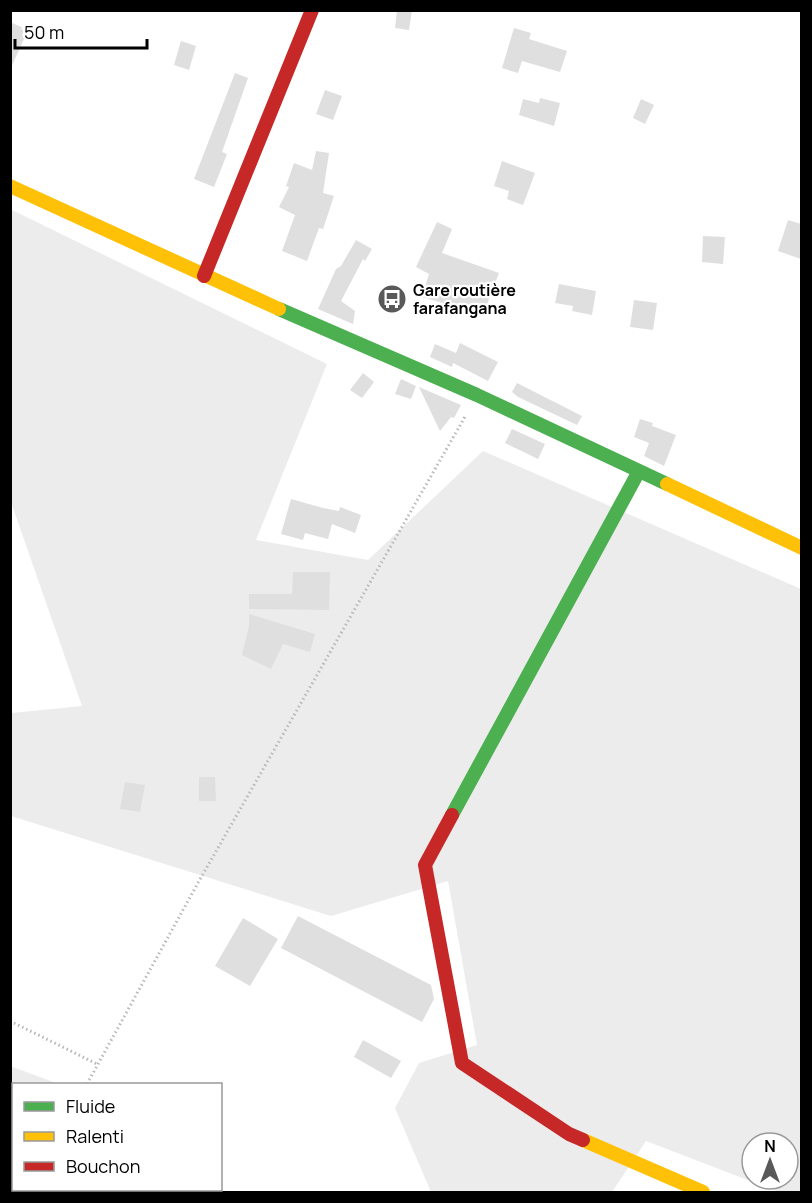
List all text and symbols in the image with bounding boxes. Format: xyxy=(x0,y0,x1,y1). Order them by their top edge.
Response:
scale bar xyxy=(15,12,147,50)
text: 50 m xyxy=(24,20,64,44)
place label: Gare routière farafangana xyxy=(413,279,516,319)
bus stop icon: Gare routière farafangana xyxy=(376,283,408,315)
legend xyxy=(12,1083,222,1191)
text: Fluide xyxy=(66,1094,115,1118)
text: Ralenti xyxy=(66,1124,124,1148)
north arrow xyxy=(740,1131,800,1191)
text: N xyxy=(764,1135,776,1157)
text: Bouchon xyxy=(66,1154,140,1178)

